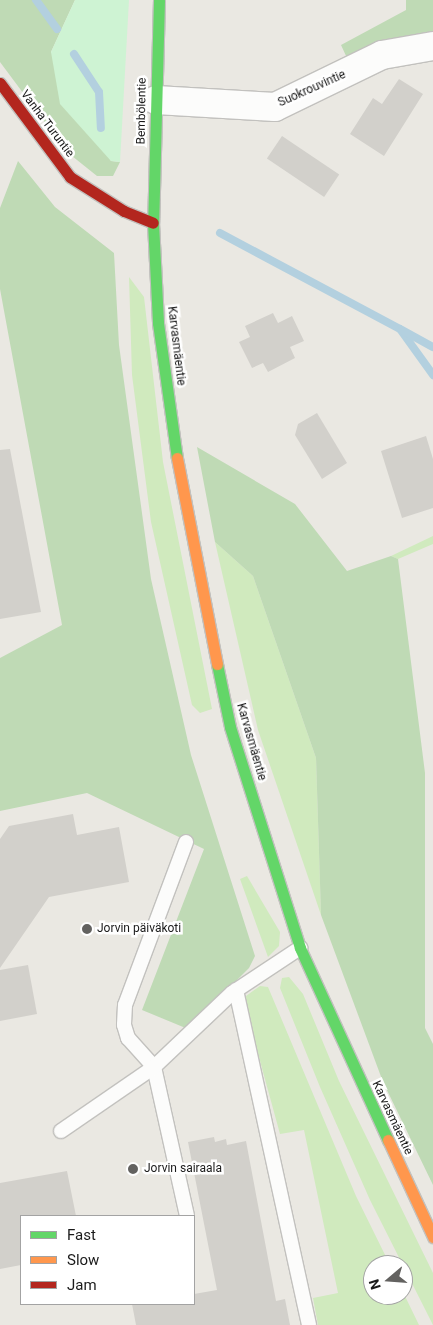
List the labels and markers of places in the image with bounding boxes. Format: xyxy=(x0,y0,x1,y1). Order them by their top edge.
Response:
place label: Jorvin päiväkoti xyxy=(97,922,181,936)
marker: Jorvin päiväkoti xyxy=(81,923,93,935)
marker: Jorvin sairaala xyxy=(126,1162,140,1176)
place label: Jorvin sairaala xyxy=(144,1162,222,1176)

